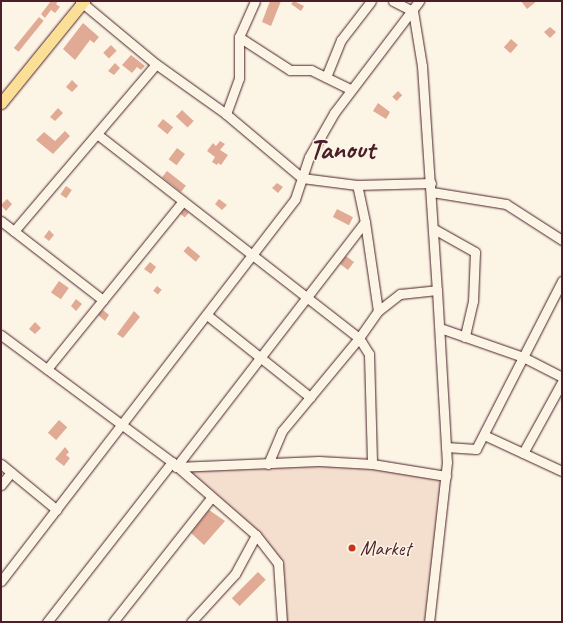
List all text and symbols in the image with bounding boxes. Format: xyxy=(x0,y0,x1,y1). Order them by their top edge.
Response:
district label: Tanout xyxy=(309,132,375,166)
place label: Market xyxy=(360,536,411,560)
marker: Market xyxy=(347,543,357,553)

